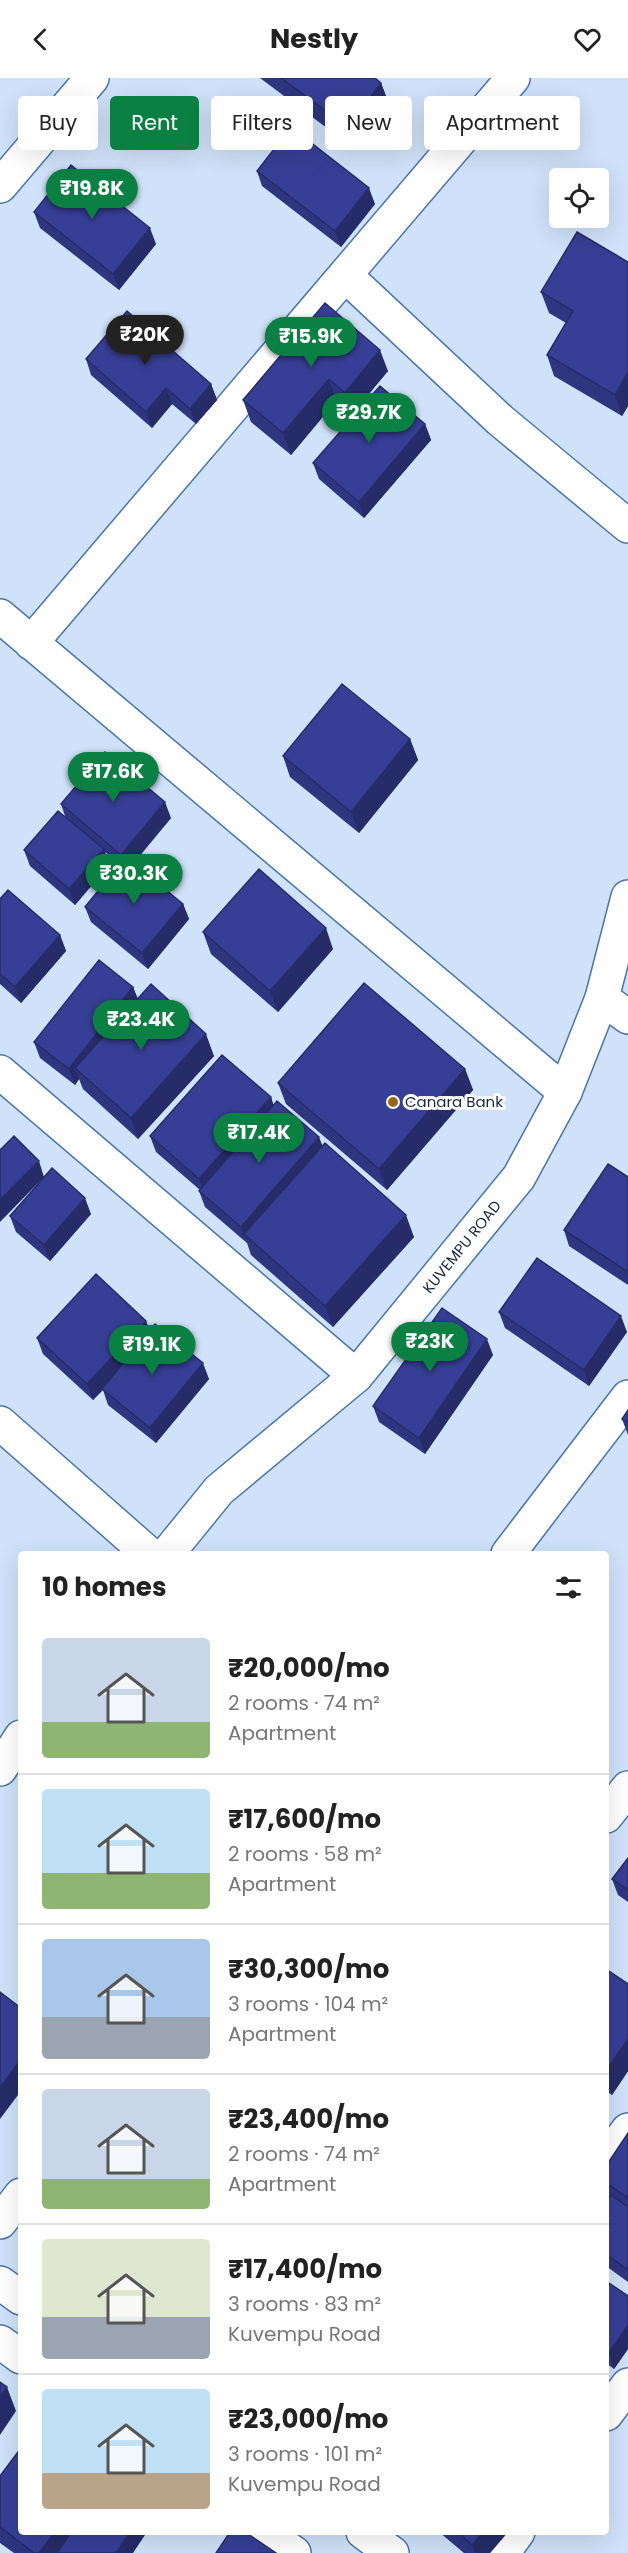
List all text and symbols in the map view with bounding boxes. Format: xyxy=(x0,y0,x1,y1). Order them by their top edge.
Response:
text: Nestly xyxy=(270,20,358,57)
icon: back xyxy=(24,23,57,56)
icon: heart xyxy=(571,23,604,56)
chip: Buy xyxy=(18,96,98,150)
chip: Rent xyxy=(110,96,199,150)
chip: Filters xyxy=(211,96,313,150)
chip: New xyxy=(325,96,412,150)
chip: Apartment xyxy=(424,96,580,150)
map controls xyxy=(549,168,609,228)
button: locate xyxy=(549,168,609,228)
pin: ₹19.8K xyxy=(43,169,141,220)
text: ₹19.8K xyxy=(60,174,124,202)
pin: ₹20K xyxy=(109,315,181,366)
pin: ₹15.9K xyxy=(262,317,360,368)
text: ₹20K xyxy=(120,320,170,348)
text: ₹15.9K xyxy=(279,322,343,350)
pin: ₹29.7K xyxy=(320,393,418,444)
text: ₹29.7K xyxy=(336,398,402,426)
pin: ₹17.6K xyxy=(64,752,162,803)
text: ₹17.6K xyxy=(82,757,144,785)
pin: ₹30.3K xyxy=(85,854,183,905)
text: ₹30.3K xyxy=(100,859,168,887)
pin: ₹23.4K xyxy=(92,1000,190,1051)
text: ₹23.4K xyxy=(107,1005,175,1033)
place label: Canara Bank xyxy=(405,1091,503,1112)
marker: Canara Bank xyxy=(386,1095,400,1109)
pin: ₹17.4K xyxy=(210,1113,308,1164)
text: ₹17.4K xyxy=(227,1118,291,1146)
street label: KUVEMPU ROAD xyxy=(417,1196,506,1298)
pin: ₹23K xyxy=(394,1322,466,1373)
pin: ₹19.1K xyxy=(103,1325,201,1376)
text: ₹23K xyxy=(405,1327,455,1355)
text: ₹19.1K xyxy=(123,1330,181,1358)
text: 10 homes xyxy=(42,1569,166,1605)
icon: filters xyxy=(552,1571,585,1604)
text: ₹20,000/mo xyxy=(228,1650,390,1686)
icon: home xyxy=(90,1662,162,1734)
text: 2 rooms · 74 m² xyxy=(228,1689,380,1717)
text: Apartment xyxy=(228,1719,336,1747)
text: ₹17,600/mo xyxy=(228,1801,381,1837)
icon: home xyxy=(90,1813,162,1885)
text: 2 rooms · 58 m² xyxy=(228,1840,382,1868)
text: Apartment xyxy=(228,1870,336,1898)
text: ₹30,300/mo xyxy=(228,1951,389,1987)
icon: home xyxy=(90,1963,162,2035)
text: 3 rooms · 104 m² xyxy=(228,1990,388,2018)
text: Apartment xyxy=(228,2020,336,2048)
text: ₹23,400/mo xyxy=(228,2101,389,2137)
icon: home xyxy=(90,2113,162,2185)
text: 2 rooms · 74 m² xyxy=(228,2140,380,2168)
text: Apartment xyxy=(228,2170,336,2198)
text: ₹17,400/mo xyxy=(228,2251,382,2287)
icon: home xyxy=(90,2263,162,2335)
text: 3 rooms · 83 m² xyxy=(228,2290,381,2318)
text: Kuvempu Road xyxy=(228,2320,381,2348)
text: ₹23,000/mo xyxy=(228,2401,388,2437)
icon: home xyxy=(90,2413,162,2485)
text: 3 rooms · 101 m² xyxy=(228,2440,382,2468)
text: Kuvempu Road xyxy=(228,2470,381,2498)

